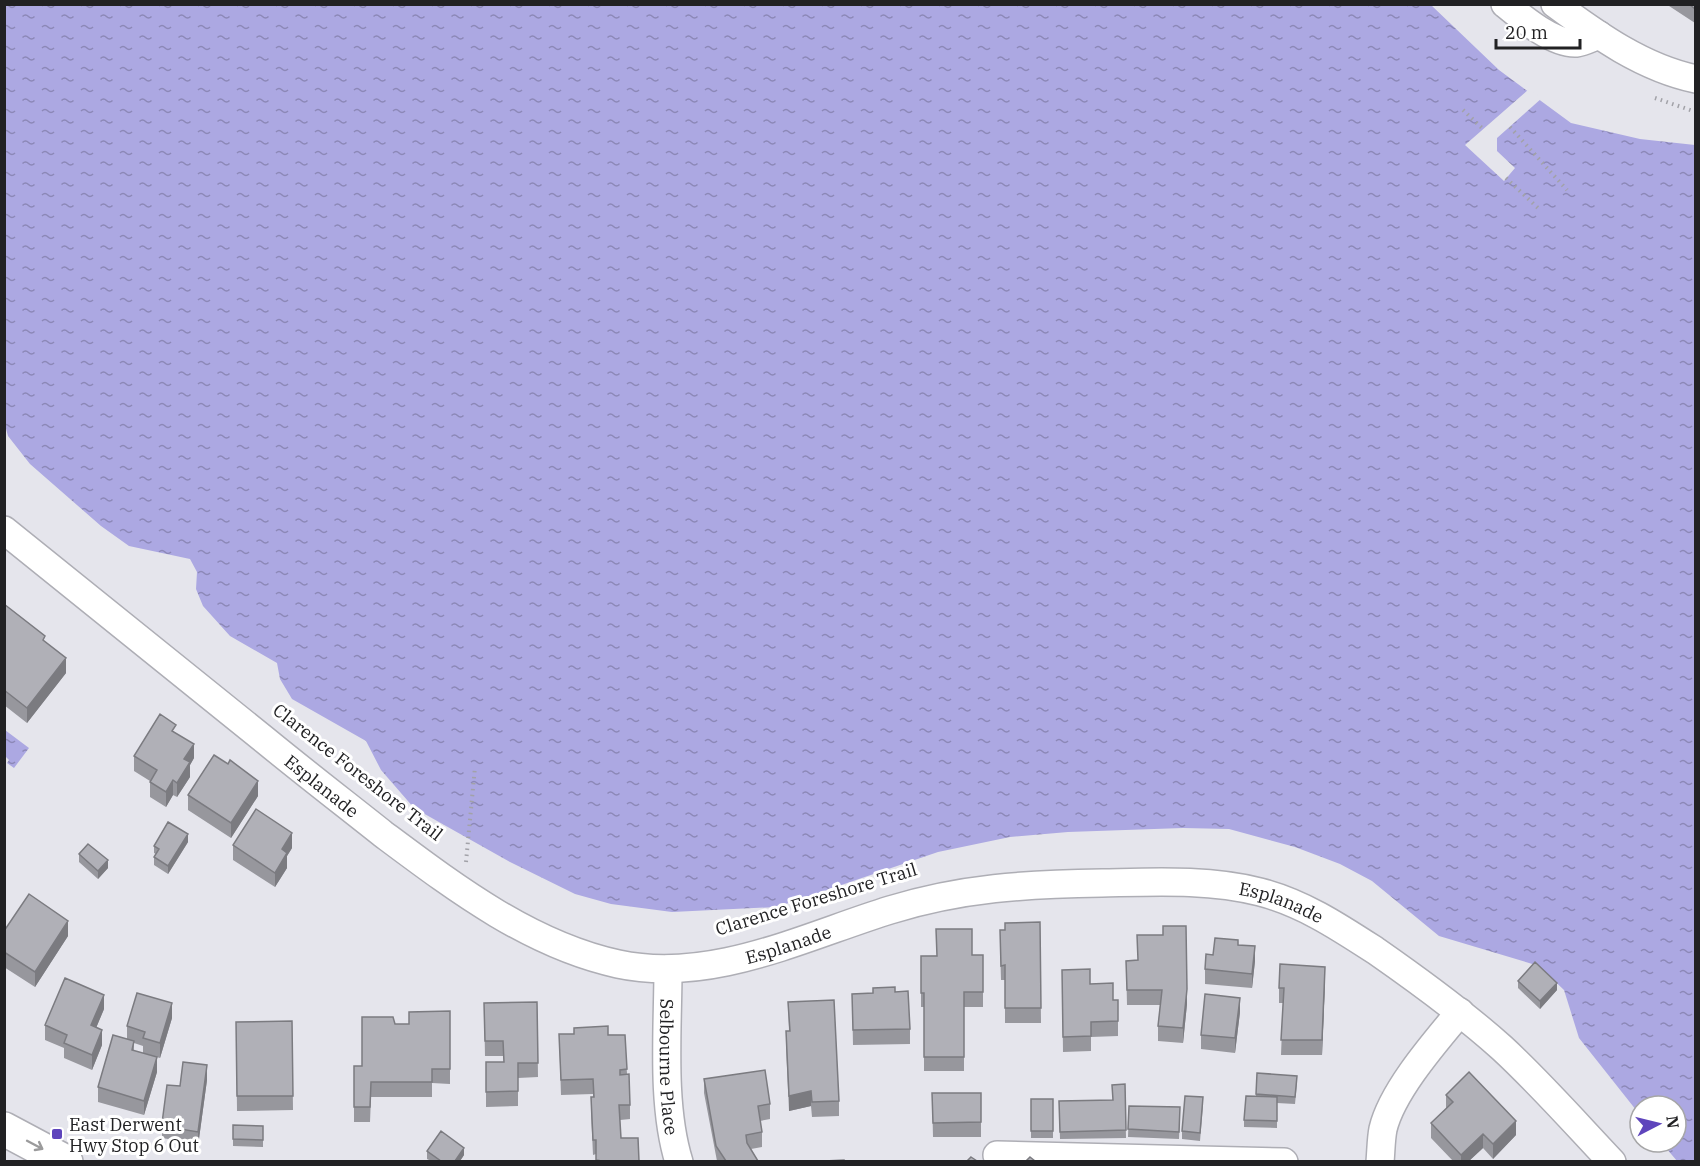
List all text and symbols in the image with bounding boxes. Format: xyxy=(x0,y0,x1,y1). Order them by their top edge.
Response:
scale bar xyxy=(1496,12,1580,50)
text: 20 m xyxy=(1505,21,1548,44)
street label: Clarence Foreshore Trail xyxy=(268,698,448,846)
street label: Esplanade xyxy=(280,749,364,822)
street label: Clarence Foreshore Trail xyxy=(712,857,920,941)
street label: Esplanade xyxy=(1237,876,1328,928)
street label: Esplanade xyxy=(743,920,834,969)
street label: Selbourne Place xyxy=(655,998,684,1137)
north arrow xyxy=(1628,1094,1688,1154)
place label: East Derwent Hwy Stop 6 Out xyxy=(69,1113,199,1157)
text: N xyxy=(1662,1115,1684,1130)
marker: East Derwent Hwy Stop 6 Out xyxy=(50,1127,64,1141)
one-way arrow xyxy=(26,1140,44,1151)

